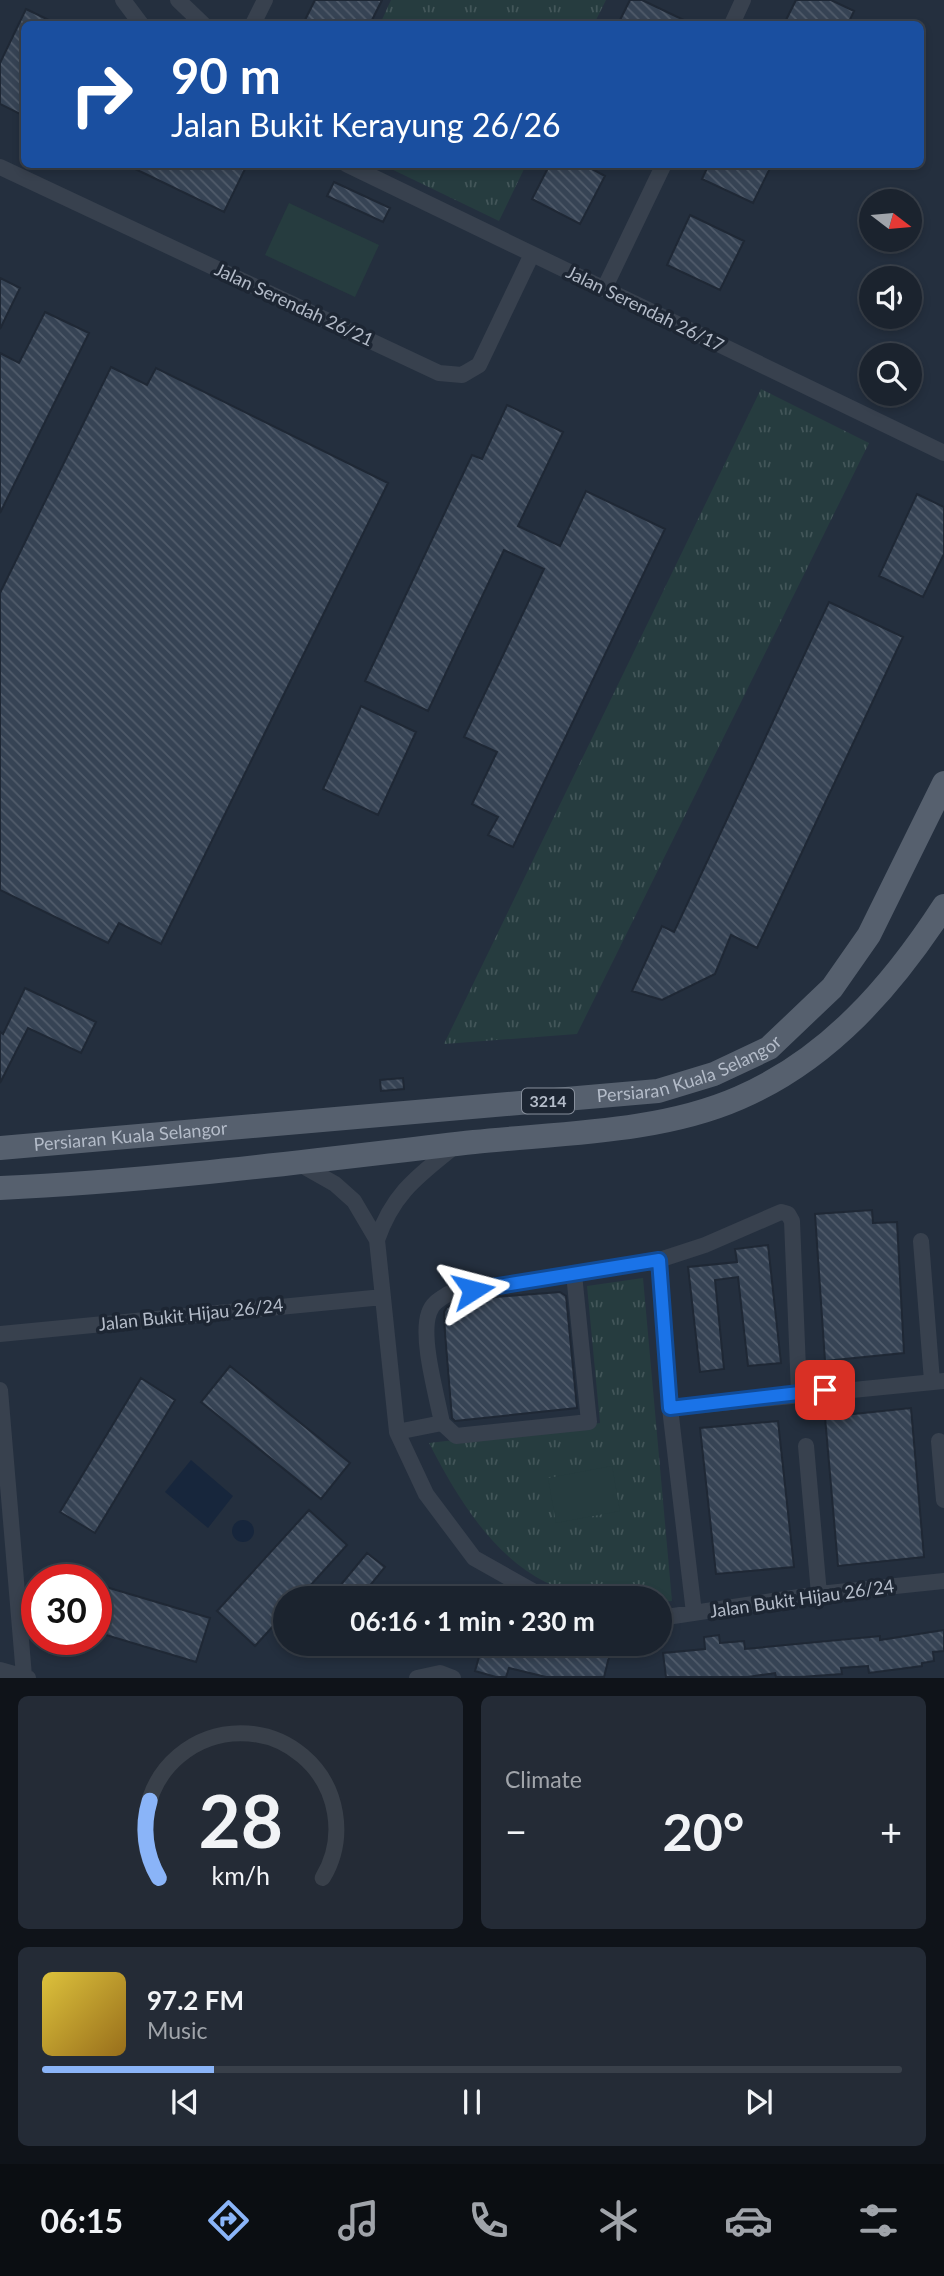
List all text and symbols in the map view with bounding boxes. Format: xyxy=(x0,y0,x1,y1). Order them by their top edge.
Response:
text: 90 m xyxy=(171,46,281,104)
icon: right xyxy=(56,49,147,140)
text: Jalan Bukit Kerayung 26/26 xyxy=(171,105,561,144)
north arrow xyxy=(859,189,922,252)
map controls xyxy=(859,189,922,406)
street label: Jalan Serendah 26/21 xyxy=(212,258,377,351)
street label: Jalan Serendah 26/17 xyxy=(563,260,728,356)
button: sound xyxy=(859,266,922,329)
button: search xyxy=(859,343,922,406)
street label: Persiaran Kuala Selangor xyxy=(596,1030,786,1106)
road number: 3214 xyxy=(522,1088,574,1114)
street label: Persiaran Kuala Selangor xyxy=(33,1116,229,1155)
position arrow xyxy=(436,1253,510,1327)
street label: Jalan Bukit Hijau 26/24 xyxy=(97,1293,284,1335)
pin xyxy=(795,1360,855,1420)
icon: arrive xyxy=(806,1371,844,1409)
speed limit sign: 30 xyxy=(21,1564,112,1655)
street label: Jalan Bukit Hijau 26/24 xyxy=(708,1574,895,1622)
text: 06:16 · 1 min · 230 m xyxy=(350,1605,595,1637)
text: Climate xyxy=(505,1765,582,1793)
text: 28 xyxy=(198,1777,283,1865)
text: 20° xyxy=(663,1800,744,1862)
text: − xyxy=(505,1808,527,1854)
text: + xyxy=(880,1808,902,1854)
text: km/h xyxy=(211,1860,270,1890)
text: 97.2 FM xyxy=(147,1984,244,2016)
text: Music xyxy=(147,2016,207,2044)
icon: previous xyxy=(166,2083,204,2121)
icon: pause xyxy=(453,2083,491,2121)
icon: next xyxy=(740,2083,778,2121)
icon: directions xyxy=(204,2196,253,2245)
icon: music xyxy=(334,2196,383,2245)
icon: phone xyxy=(464,2196,513,2245)
icon: climate xyxy=(594,2196,643,2245)
icon: car xyxy=(724,2196,773,2245)
icon: filters xyxy=(854,2196,903,2245)
text: 06:15 xyxy=(41,2201,123,2240)

